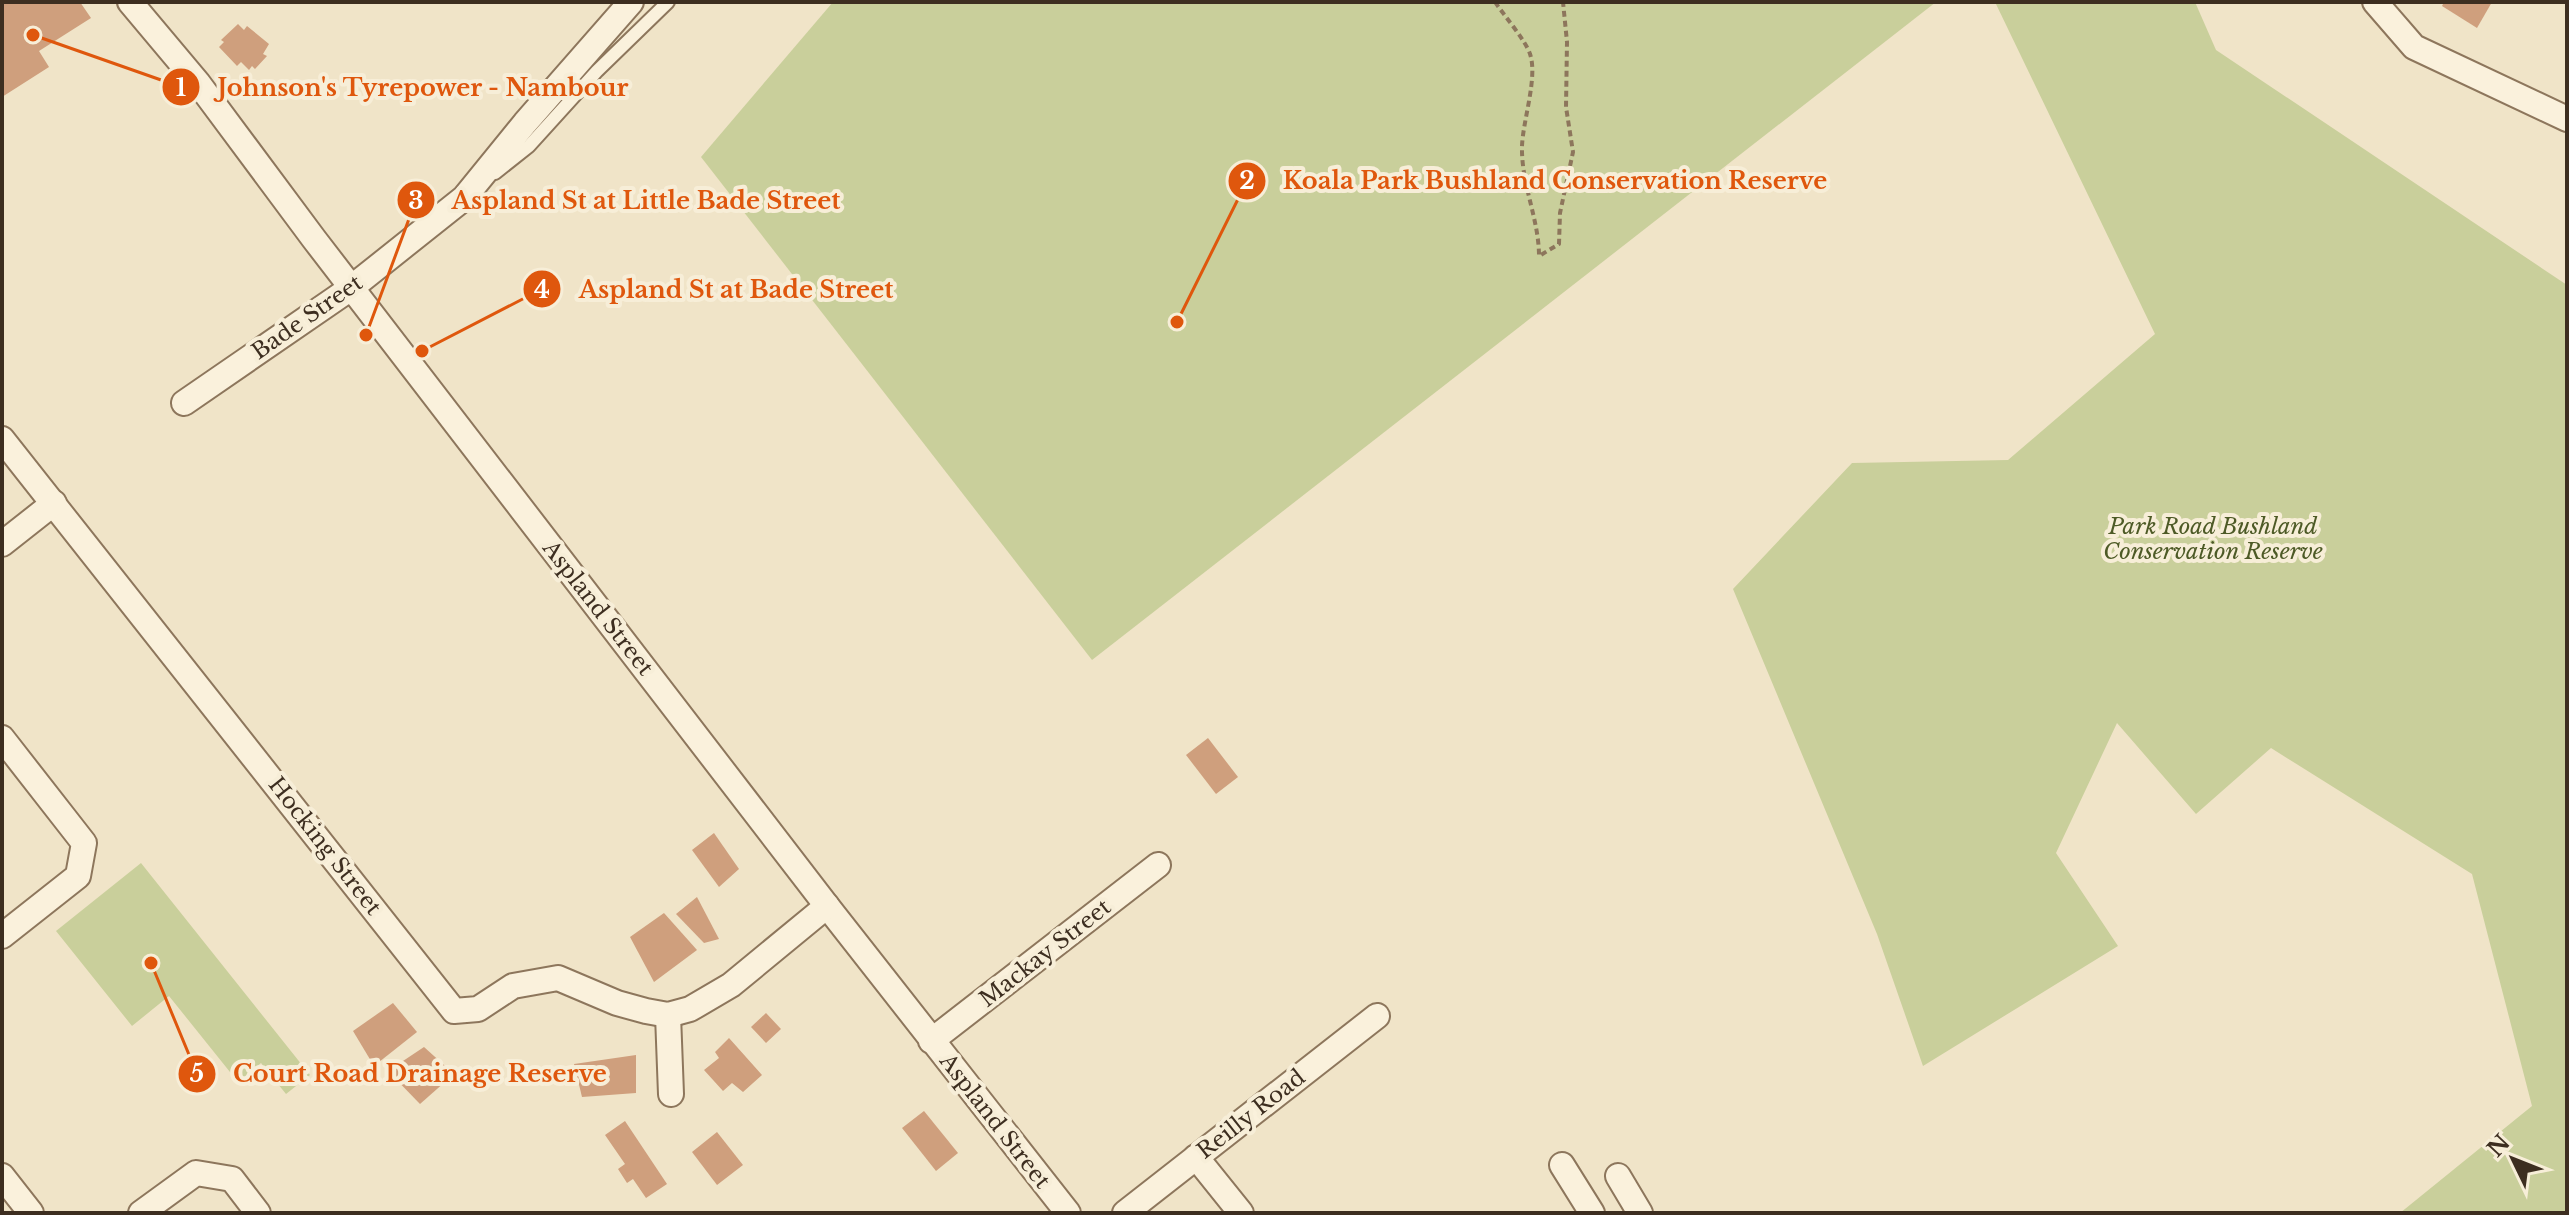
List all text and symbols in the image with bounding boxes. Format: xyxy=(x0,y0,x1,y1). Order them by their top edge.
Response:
callout: Johnson's Tyrepower - Nambour xyxy=(161,63,645,111)
text: 1 xyxy=(176,73,186,102)
text: Johnson's Tyrepower - Nambour xyxy=(212,73,629,102)
callout: Koala Park Bushland Conservation Reserve xyxy=(1227,157,1844,205)
text: 2 xyxy=(1239,166,1255,195)
text: Koala Park Bushland Conservation Reserve xyxy=(1283,166,1827,195)
callout: Aspland St at Little Bade Street xyxy=(396,176,857,224)
text: 3 xyxy=(408,186,424,215)
text: Aspland St at Little Bade Street xyxy=(451,186,841,215)
callout: Aspland St at Bade Street xyxy=(522,265,909,313)
street label: Bade Street xyxy=(246,269,368,365)
text: 4 xyxy=(534,275,550,304)
text: Aspland St at Bade Street xyxy=(578,275,894,304)
park label: Park Road Bushland Conservation Reserve xyxy=(2103,513,2323,565)
street label: Aspland Street xyxy=(536,534,659,681)
street label: Hocking Street xyxy=(263,772,388,921)
street label: Mackay Street xyxy=(974,893,1117,1013)
street label: Aspland Street xyxy=(933,1047,1056,1194)
callout: Court Road Drainage Reserve xyxy=(177,1050,623,1098)
text: 5 xyxy=(190,1059,204,1088)
text: Court Road Drainage Reserve xyxy=(233,1059,607,1088)
street label: Reilly Road xyxy=(1192,1063,1311,1165)
north arrow xyxy=(2473,1119,2553,1199)
text: N xyxy=(2482,1129,2516,1162)

